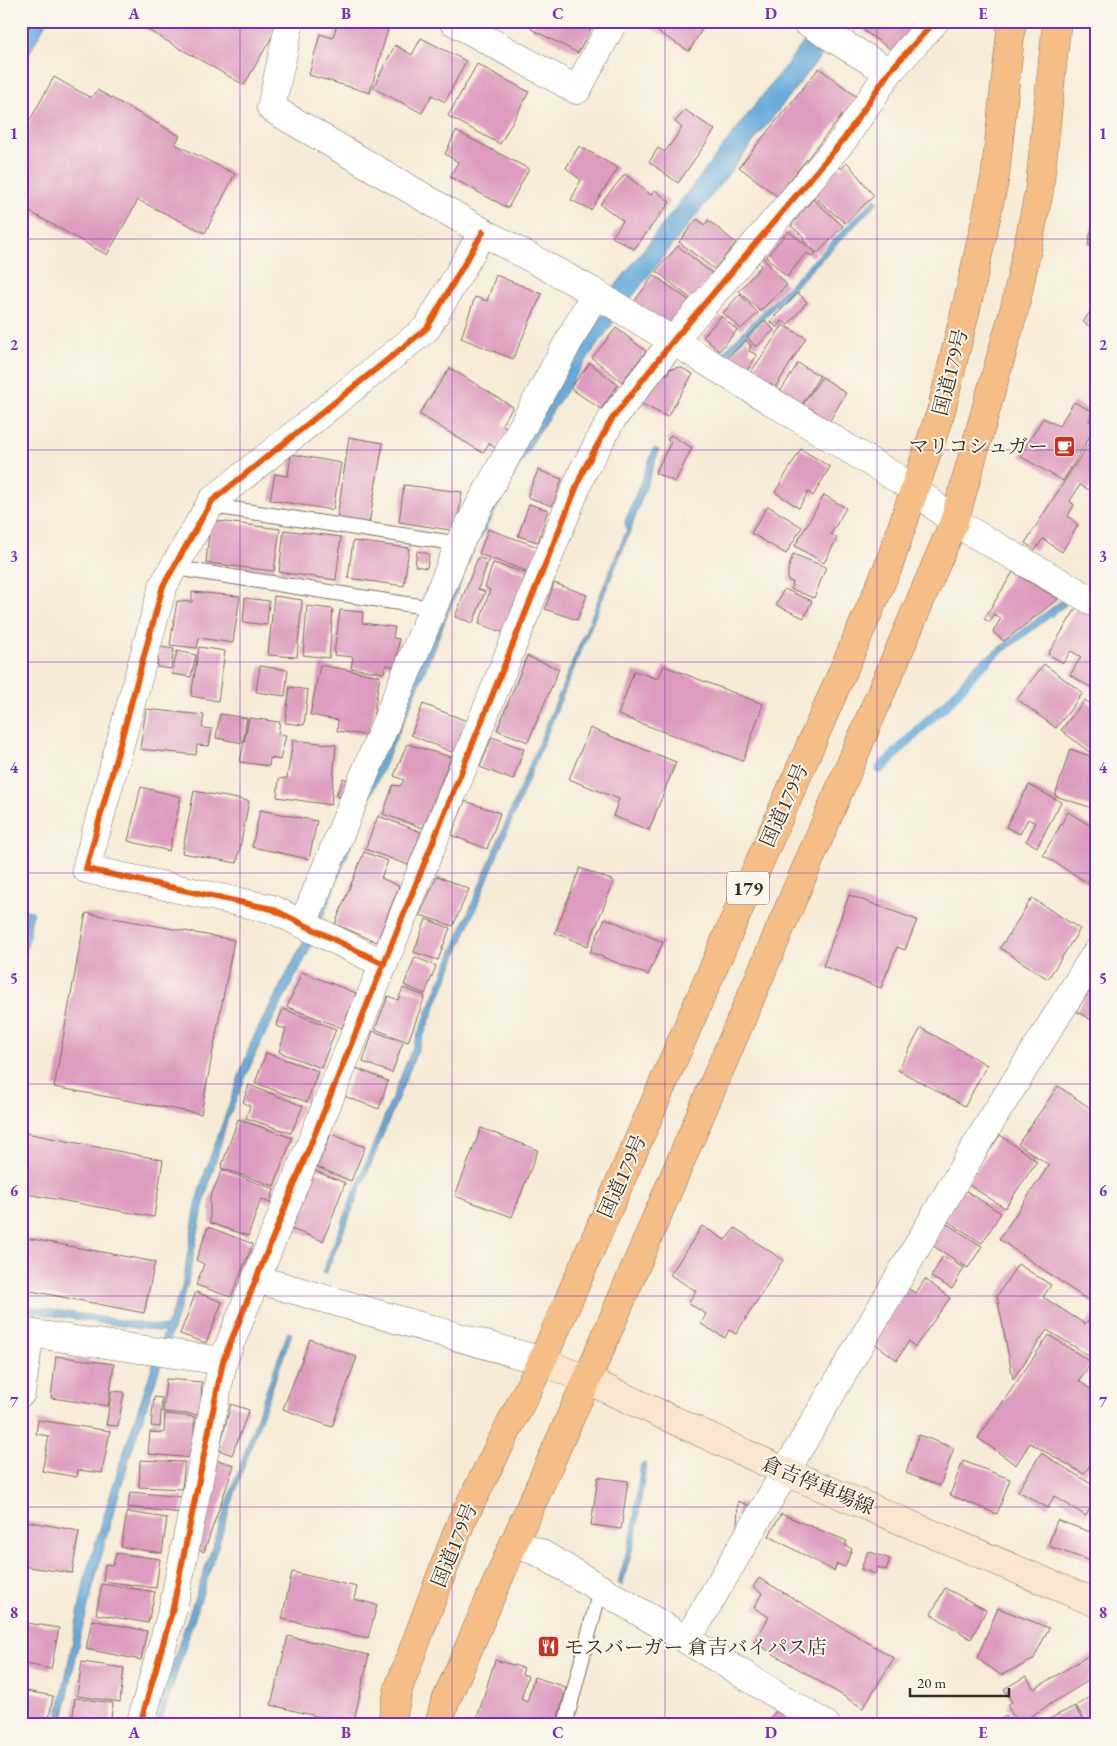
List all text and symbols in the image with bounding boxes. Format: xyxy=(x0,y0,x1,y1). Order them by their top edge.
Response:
text: A xyxy=(127,3,140,24)
text: B xyxy=(341,3,351,24)
text: C xyxy=(552,3,564,24)
text: D xyxy=(765,3,777,24)
text: E xyxy=(978,3,988,24)
text: 1 xyxy=(10,123,18,144)
text: 1 xyxy=(1099,123,1107,144)
street label: 国道179号 xyxy=(927,326,973,418)
text: 2 xyxy=(10,334,19,355)
text: 2 xyxy=(1099,334,1108,355)
place label: マリコシュガー xyxy=(909,433,1048,459)
cafe icon: マリコシュガー xyxy=(1052,434,1076,458)
text: 3 xyxy=(10,546,18,567)
text: 3 xyxy=(1099,546,1107,567)
text: 4 xyxy=(10,757,19,778)
text: 4 xyxy=(1099,757,1108,778)
street label: 国道179号 xyxy=(754,759,814,851)
road number: 179 xyxy=(727,871,769,904)
text: 5 xyxy=(10,968,18,989)
text: 5 xyxy=(1099,968,1107,989)
street label: 国道179号 xyxy=(592,1130,652,1222)
text: 6 xyxy=(10,1180,19,1201)
text: 6 xyxy=(1099,1180,1108,1201)
text: 7 xyxy=(10,1391,19,1412)
text: 7 xyxy=(1099,1391,1108,1412)
street label: 倉吉停車場線 xyxy=(758,1450,878,1520)
street label: 国道179号 xyxy=(425,1499,483,1591)
text: 8 xyxy=(10,1602,18,1623)
text: 8 xyxy=(1099,1602,1107,1623)
place label: モスバーガー 倉吉バイパス店 xyxy=(564,1634,827,1660)
restaurant icon: モスバーガー 倉吉バイパス店 xyxy=(536,1635,560,1659)
scale bar xyxy=(910,1666,1008,1698)
text: 20 m xyxy=(917,1673,946,1692)
text: A xyxy=(127,1722,140,1743)
text: B xyxy=(341,1722,351,1743)
text: C xyxy=(552,1722,564,1743)
text: D xyxy=(765,1722,777,1743)
text: E xyxy=(978,1722,988,1743)

